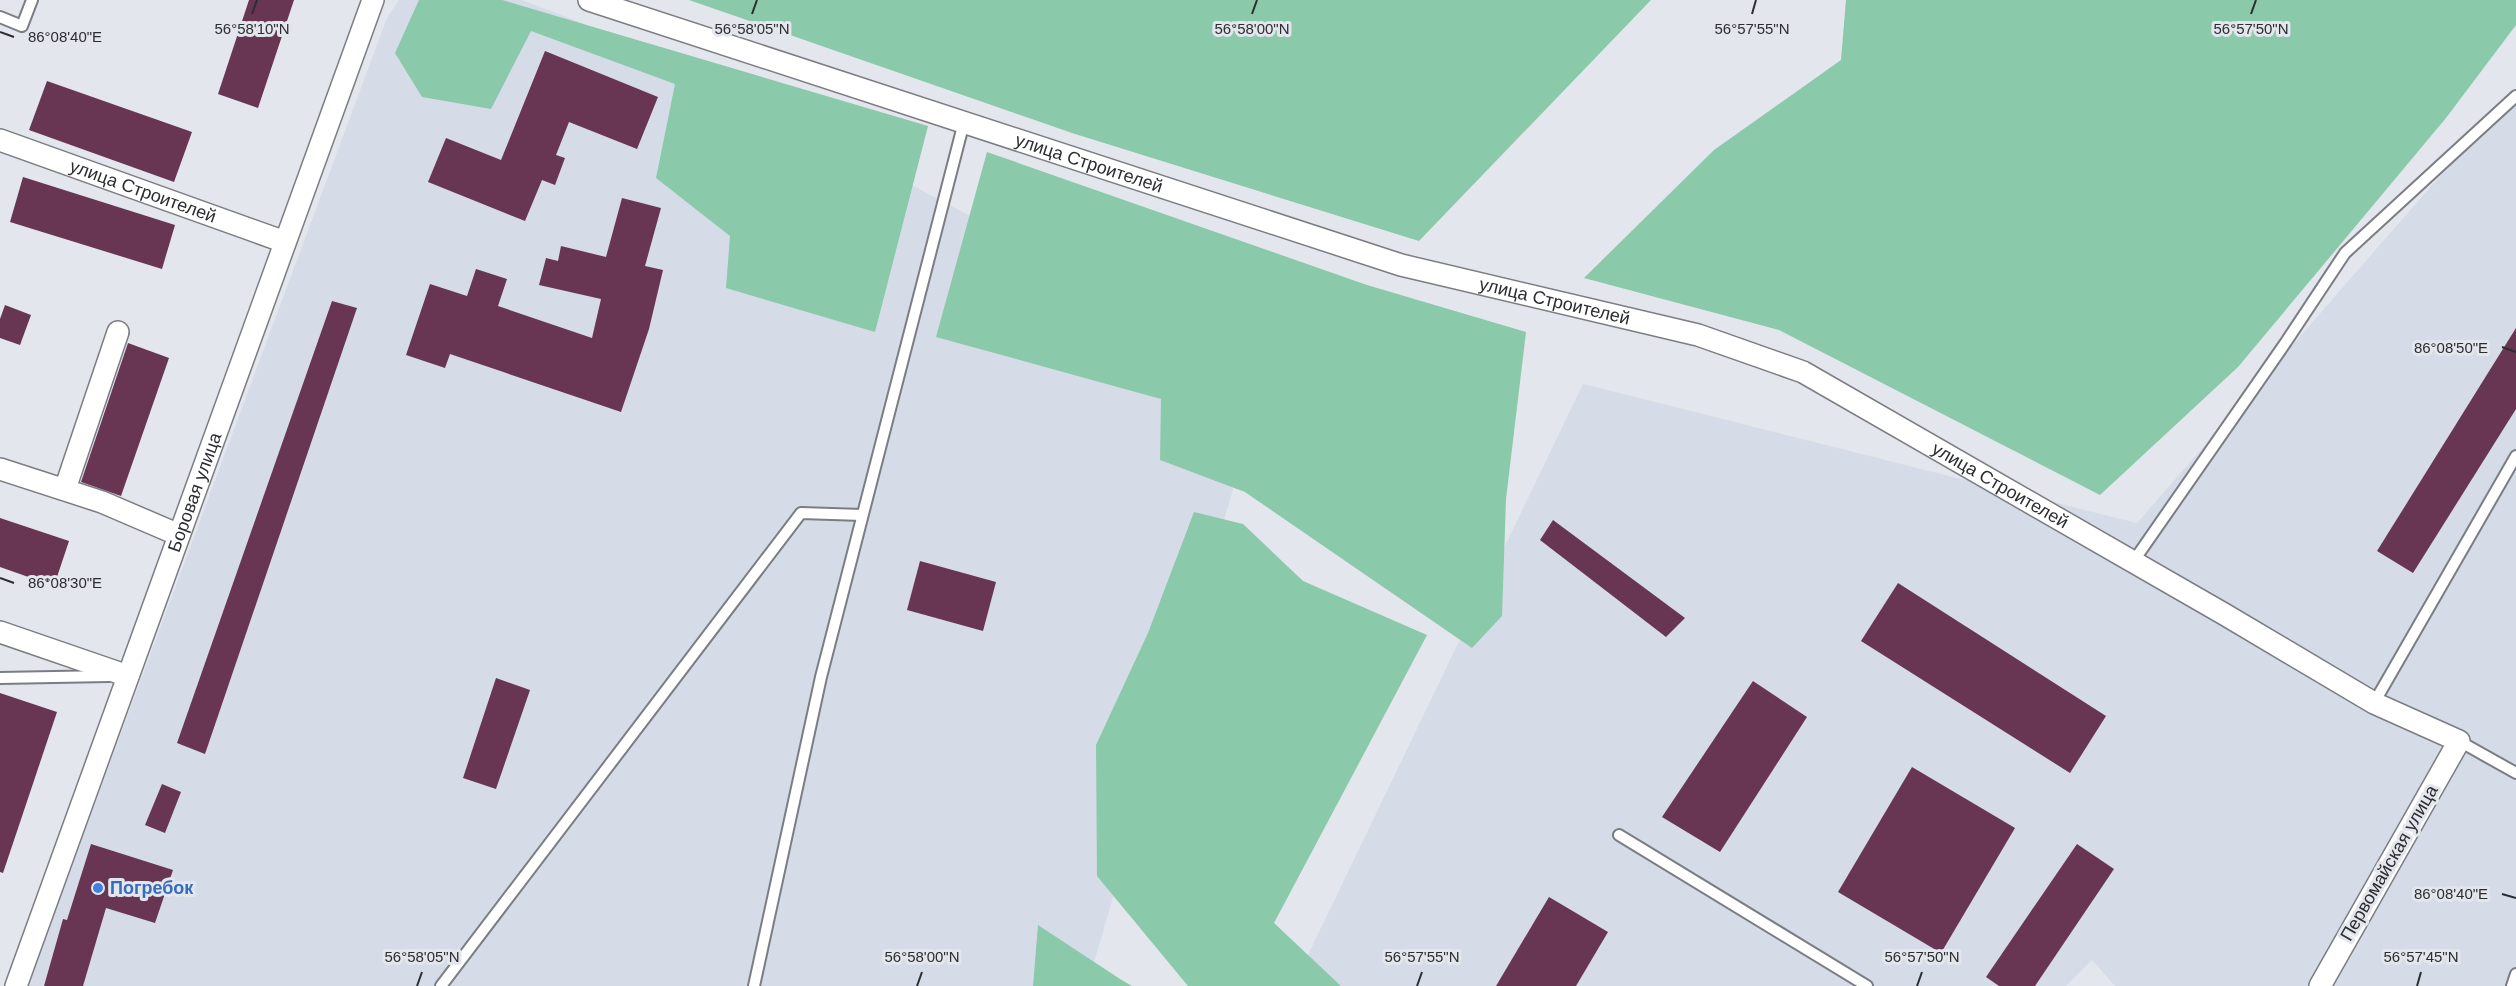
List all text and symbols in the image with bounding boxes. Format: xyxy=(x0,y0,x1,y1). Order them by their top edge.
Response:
text: 56°58'10"N xyxy=(214,20,290,37)
text: 56°58'05"N xyxy=(714,20,790,37)
text: 56°58'00"N xyxy=(1214,20,1290,37)
text: 56°57'55"N xyxy=(1714,20,1790,37)
text: 56°57'50"N xyxy=(2213,20,2289,37)
text: 86°08'40"E xyxy=(28,28,102,45)
street label: улица Строителей xyxy=(1013,130,1165,197)
street label: улица Строителей xyxy=(67,156,219,227)
street label: улица Строителей xyxy=(1477,274,1632,329)
text: 86°08'50"E xyxy=(2414,339,2488,356)
street label: Боровая улица xyxy=(164,429,226,555)
street label: улица Строителей xyxy=(1928,438,2072,532)
text: 86°08'30"E xyxy=(28,574,102,591)
street label: Первомайская улица xyxy=(2336,781,2442,944)
place label: Погребок xyxy=(110,878,194,898)
marker: Погребок xyxy=(91,881,105,895)
text: 86°08'40"E xyxy=(2414,885,2488,902)
text: 56°58'05"N xyxy=(384,948,460,965)
text: 56°58'00"N xyxy=(884,948,960,965)
text: 56°57'55"N xyxy=(1384,948,1460,965)
text: 56°57'50"N xyxy=(1884,948,1960,965)
text: 56°57'45"N xyxy=(2383,948,2459,965)

